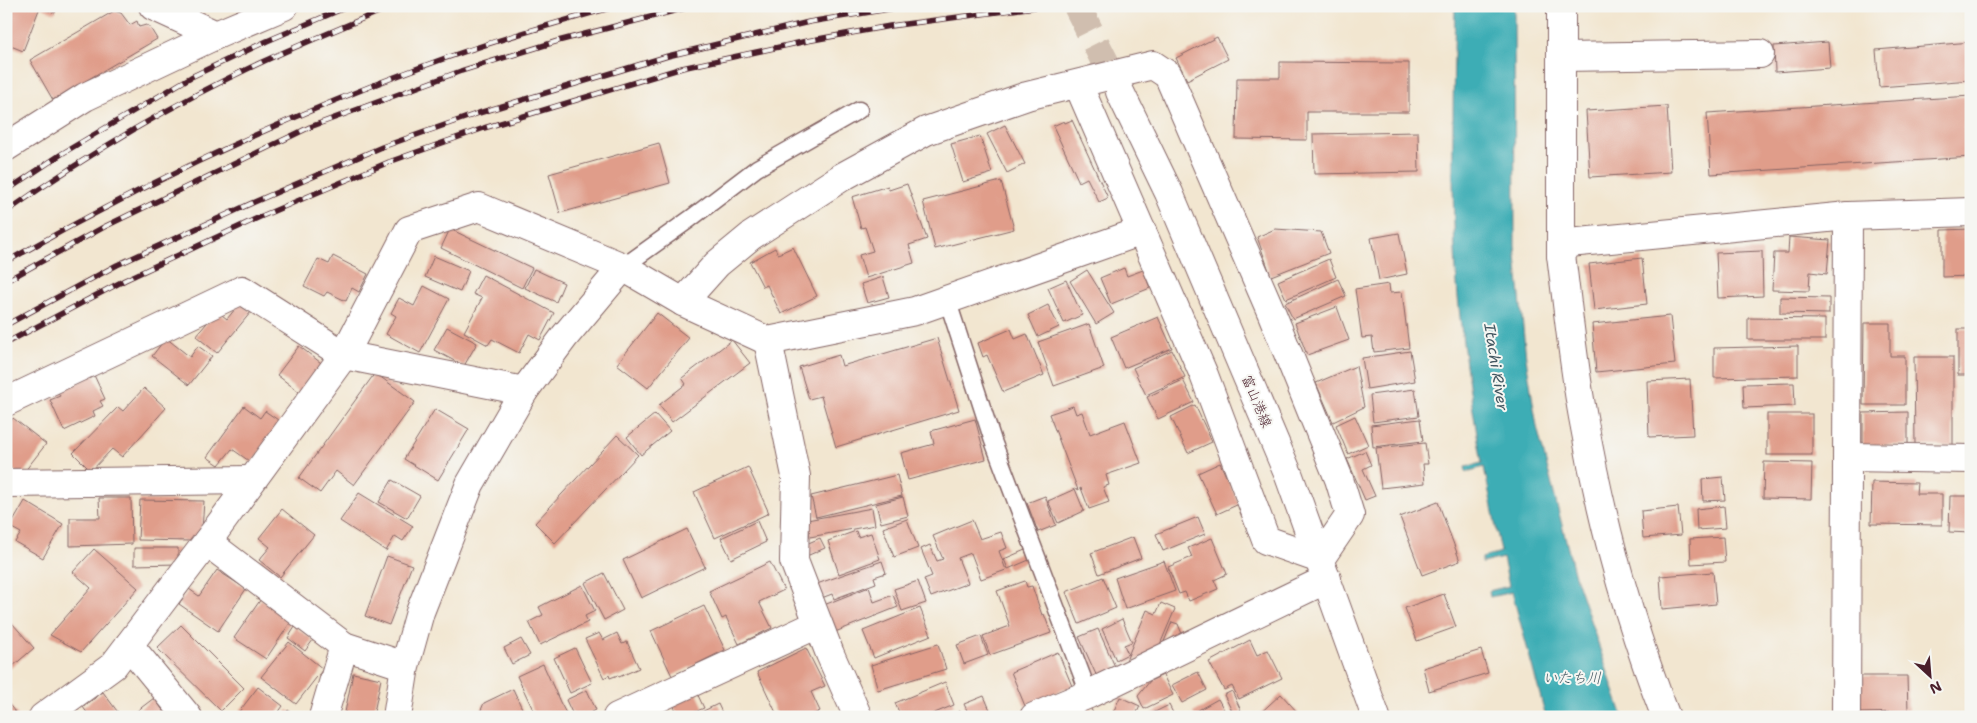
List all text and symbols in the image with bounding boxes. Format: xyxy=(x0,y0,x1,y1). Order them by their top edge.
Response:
water label: Itachi River xyxy=(1479,321,1513,413)
street label: 富山港線 xyxy=(1238,372,1276,430)
north arrow xyxy=(1904,650,1954,700)
water label: いたち川 xyxy=(1543,668,1601,688)
text: N xyxy=(1927,677,1945,698)

